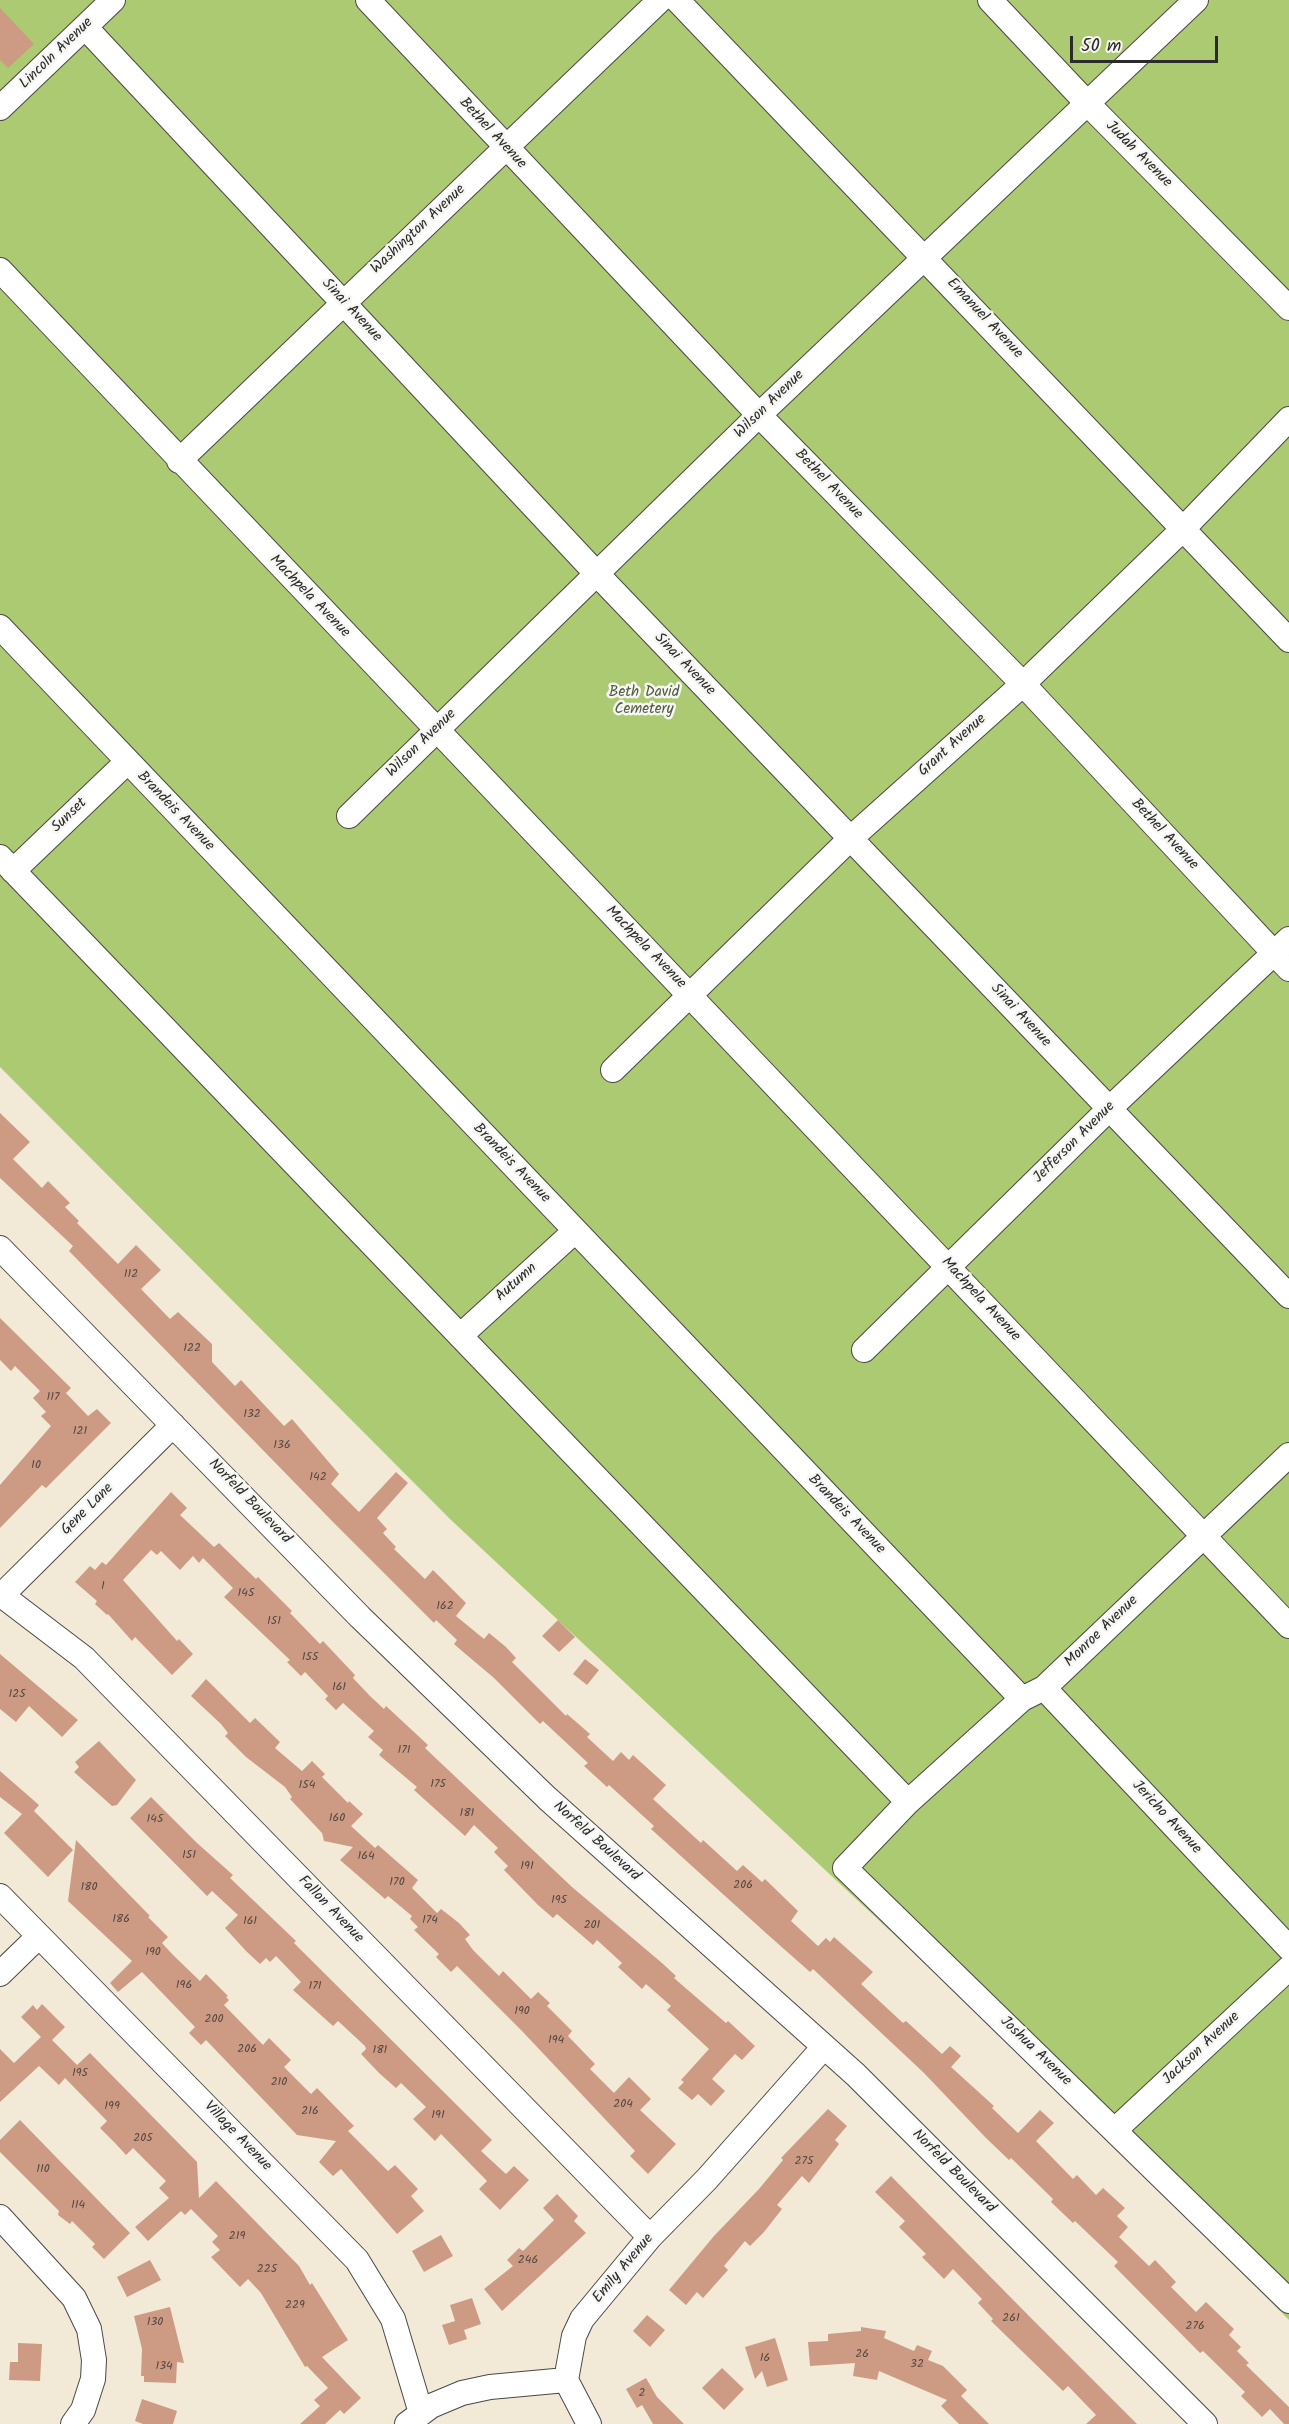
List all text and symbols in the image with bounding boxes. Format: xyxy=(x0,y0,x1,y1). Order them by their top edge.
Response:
street label: Lincoln Avenue xyxy=(17,15,97,93)
scale bar xyxy=(1073,24,1222,62)
text: 50 m xyxy=(1081,32,1121,61)
street label: Bethel Avenue xyxy=(454,95,530,173)
street label: Judah Avenue xyxy=(1101,118,1175,192)
street label: Washington Avenue xyxy=(368,182,470,278)
street label: Sinai Avenue xyxy=(317,275,385,347)
street label: Emanuel Avenue xyxy=(942,275,1026,363)
street label: Wilson Avenue xyxy=(731,367,809,443)
street label: Bethel Avenue xyxy=(790,446,866,524)
street label: Machpela Avenue xyxy=(265,552,353,642)
street label: Sinai Avenue xyxy=(650,630,718,700)
park label: Beth David Cemetery xyxy=(609,684,679,719)
street label: Wilson Avenue xyxy=(383,706,461,782)
street label: Grant Avenue xyxy=(915,711,991,781)
street label: Brandeis Avenue xyxy=(132,768,218,856)
street label: Sunset xyxy=(49,795,91,837)
street label: Bethel Avenue xyxy=(1126,796,1202,874)
street label: Machpela Avenue xyxy=(601,903,689,993)
street label: Sinai Avenue xyxy=(986,980,1054,1052)
street label: Jefferson Avenue xyxy=(1030,1098,1120,1188)
street label: Brandeis Avenue xyxy=(468,1120,554,1208)
street label: Machpela Avenue xyxy=(936,1254,1024,1346)
street label: Autumn xyxy=(493,1260,541,1306)
house number: 112 xyxy=(124,1268,138,1282)
house number: 122 xyxy=(183,1342,201,1356)
house number: 117 xyxy=(46,1391,60,1405)
house number: 132 xyxy=(243,1408,261,1422)
house number: 121 xyxy=(73,1425,87,1439)
house number: 136 xyxy=(273,1439,291,1453)
street label: Norfeld Boulevard xyxy=(204,1456,294,1548)
house number: 10 xyxy=(31,1459,41,1473)
house number: 142 xyxy=(309,1471,327,1485)
street label: Brandeis Avenue xyxy=(803,1471,889,1559)
street label: Gene Lane xyxy=(58,1480,118,1540)
house number: 1 xyxy=(101,1580,105,1594)
house number: 145 xyxy=(238,1587,254,1601)
street label: Monroe Avenue xyxy=(1061,1592,1143,1672)
house number: 162 xyxy=(436,1600,454,1614)
house number: 151 xyxy=(267,1615,281,1629)
house number: 155 xyxy=(302,1651,318,1665)
house number: 161 xyxy=(332,1681,346,1695)
house number: 125 xyxy=(8,1688,26,1702)
house number: 171 xyxy=(397,1744,411,1758)
street label: Jericho Avenue xyxy=(1127,1777,1205,1859)
house number: 175 xyxy=(430,1778,446,1792)
house number: 154 xyxy=(299,1779,315,1793)
street label: Norfeld Boulevard xyxy=(549,1798,643,1886)
house number: 181 xyxy=(460,1807,474,1821)
house number: 160 xyxy=(329,1812,345,1826)
house number: 145 xyxy=(147,1813,163,1827)
house number: 151 xyxy=(182,1849,196,1863)
house number: 164 xyxy=(357,1850,375,1864)
house number: 191 xyxy=(520,1860,534,1874)
street label: Fallon Avenue xyxy=(293,1872,367,1948)
house number: 170 xyxy=(389,1876,405,1890)
house number: 206 xyxy=(733,1879,753,1893)
house number: 180 xyxy=(81,1881,97,1895)
house number: 195 xyxy=(551,1894,567,1908)
house number: 186 xyxy=(112,1913,130,1927)
house number: 174 xyxy=(422,1914,438,1928)
house number: 161 xyxy=(243,1915,257,1929)
house number: 201 xyxy=(584,1919,600,1933)
house number: 190 xyxy=(145,1946,161,1960)
house number: 196 xyxy=(176,1979,192,1993)
house number: 171 xyxy=(308,1980,322,1994)
house number: 190 xyxy=(514,2005,530,2019)
street label: Jackson Avenue xyxy=(1160,2009,1244,2089)
house number: 200 xyxy=(205,2013,223,2027)
street label: Joshua Avenue xyxy=(995,2013,1075,2091)
house number: 194 xyxy=(548,2034,564,2048)
house number: 206 xyxy=(237,2043,257,2057)
house number: 181 xyxy=(373,2044,387,2058)
house number: 195 xyxy=(72,2067,88,2081)
house number: 210 xyxy=(271,2076,287,2090)
street label: Village Avenue xyxy=(199,2098,275,2176)
house number: 204 xyxy=(613,2098,633,2112)
house number: 199 xyxy=(104,2100,120,2114)
house number: 216 xyxy=(301,2105,319,2119)
house number: 191 xyxy=(431,2109,445,2123)
street label: Norfeld Boulevard xyxy=(907,2126,999,2218)
house number: 205 xyxy=(133,2132,153,2146)
house number: 275 xyxy=(795,2155,813,2169)
house number: 110 xyxy=(36,2163,50,2177)
house number: 114 xyxy=(71,2199,85,2213)
house number: 219 xyxy=(229,2230,245,2244)
street label: Emily Avenue xyxy=(590,2231,658,2307)
house number: 246 xyxy=(518,2254,538,2268)
house number: 225 xyxy=(257,2263,277,2277)
house number: 229 xyxy=(285,2299,305,2313)
house number: 261 xyxy=(1002,2312,1020,2326)
house number: 130 xyxy=(147,2316,163,2330)
house number: 276 xyxy=(1185,2320,1205,2334)
house number: 26 xyxy=(855,2348,869,2362)
house number: 16 xyxy=(760,2352,770,2366)
house number: 32 xyxy=(910,2358,924,2372)
house number: 134 xyxy=(155,2360,173,2374)
house number: 2 xyxy=(639,2387,645,2401)

